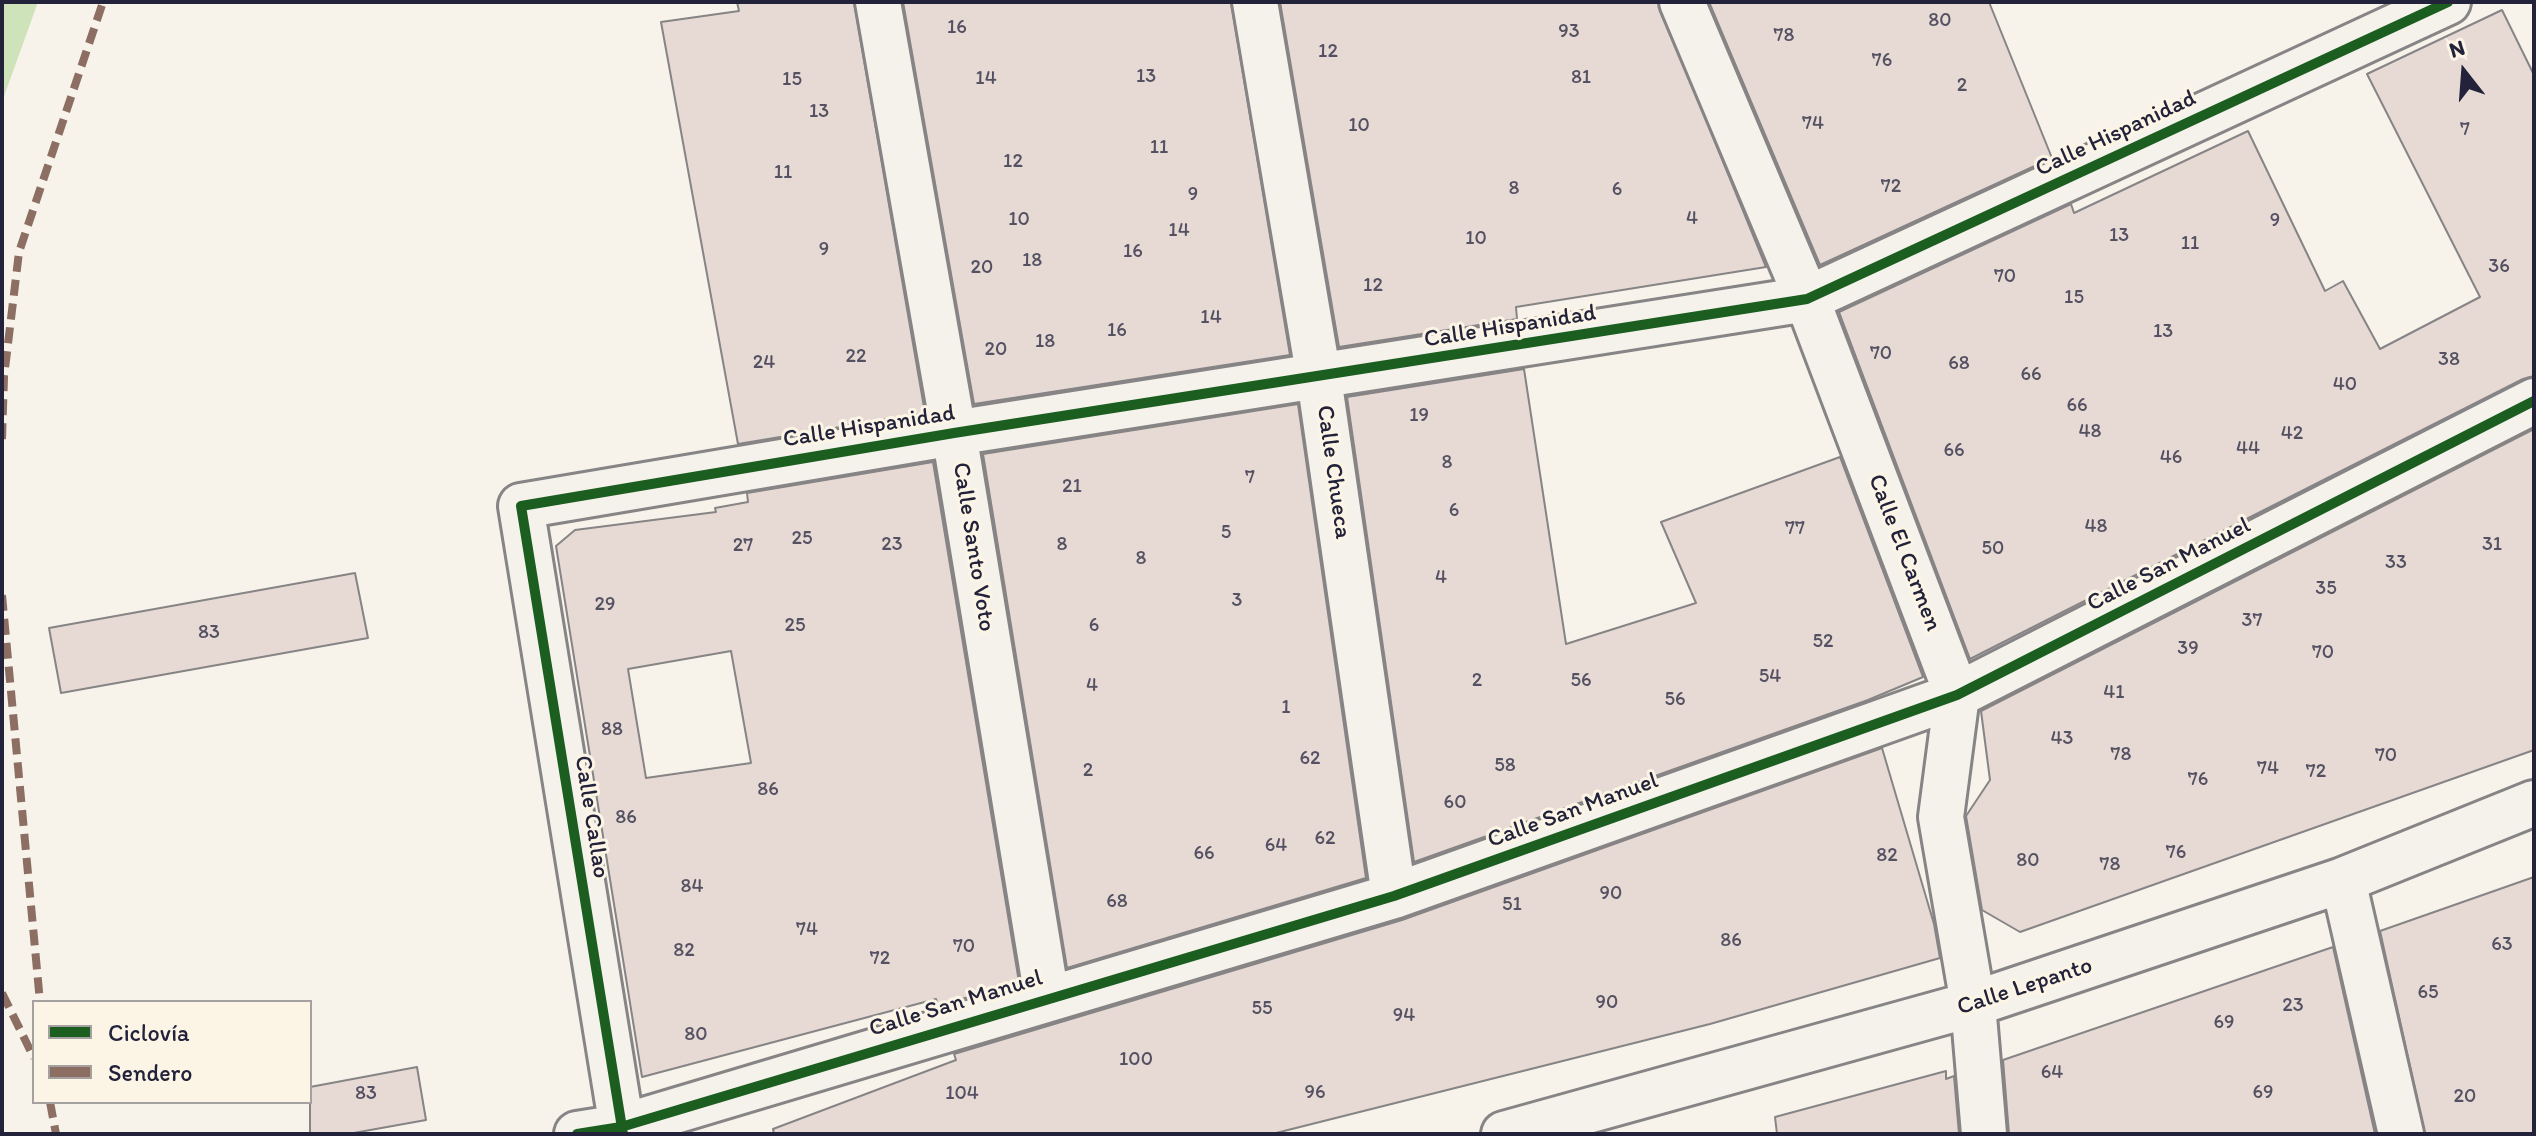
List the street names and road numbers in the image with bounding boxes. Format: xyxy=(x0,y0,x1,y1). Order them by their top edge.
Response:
street label: Calle Hispanidad xyxy=(2031,84,2201,184)
street label: Calle Hispanidad xyxy=(1422,299,1598,355)
street label: Calle Hispanidad xyxy=(781,399,957,455)
street label: Calle Chueca xyxy=(1309,403,1357,541)
street label: Calle Santo Voto xyxy=(945,460,1001,634)
street label: Calle El Carmen xyxy=(1861,471,1947,635)
street label: Calle San Manuel xyxy=(2082,511,2256,619)
street label: Calle Callao xyxy=(567,754,615,880)
street label: Calle San Manuel xyxy=(1484,767,1662,855)
street label: Calle Lepanto xyxy=(1954,952,2096,1022)
street label: Calle San Manuel xyxy=(866,964,1046,1044)

